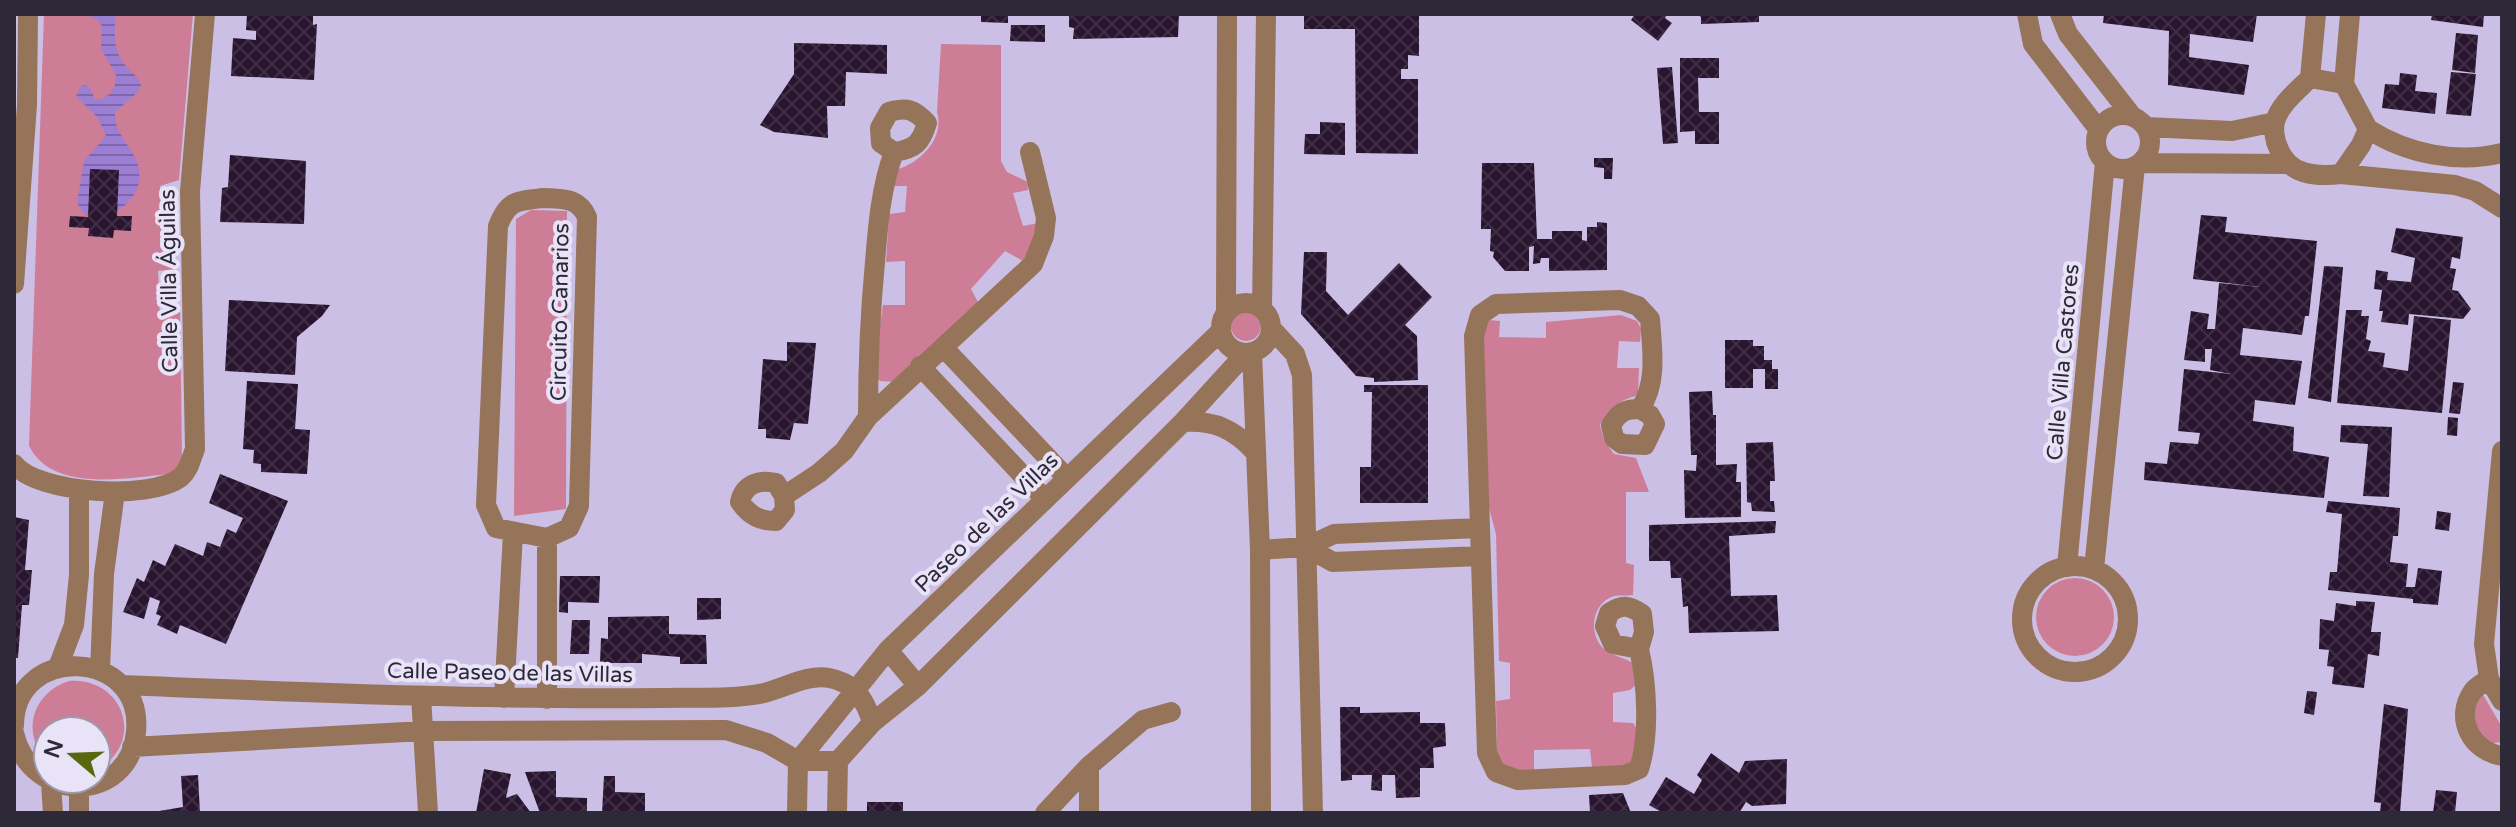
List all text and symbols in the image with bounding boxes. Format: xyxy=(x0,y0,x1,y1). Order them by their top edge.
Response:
street label: Calle Villa Águilas xyxy=(153,189,184,373)
street label: Circuito Canarios xyxy=(545,223,575,401)
street label: Calle Villa Castores xyxy=(2041,263,2085,461)
street label: Paseo de las Villas xyxy=(910,448,1064,598)
street label: Calle Paseo de las Villas xyxy=(387,658,633,688)
north arrow xyxy=(32,715,112,795)
text: N xyxy=(39,736,69,761)

